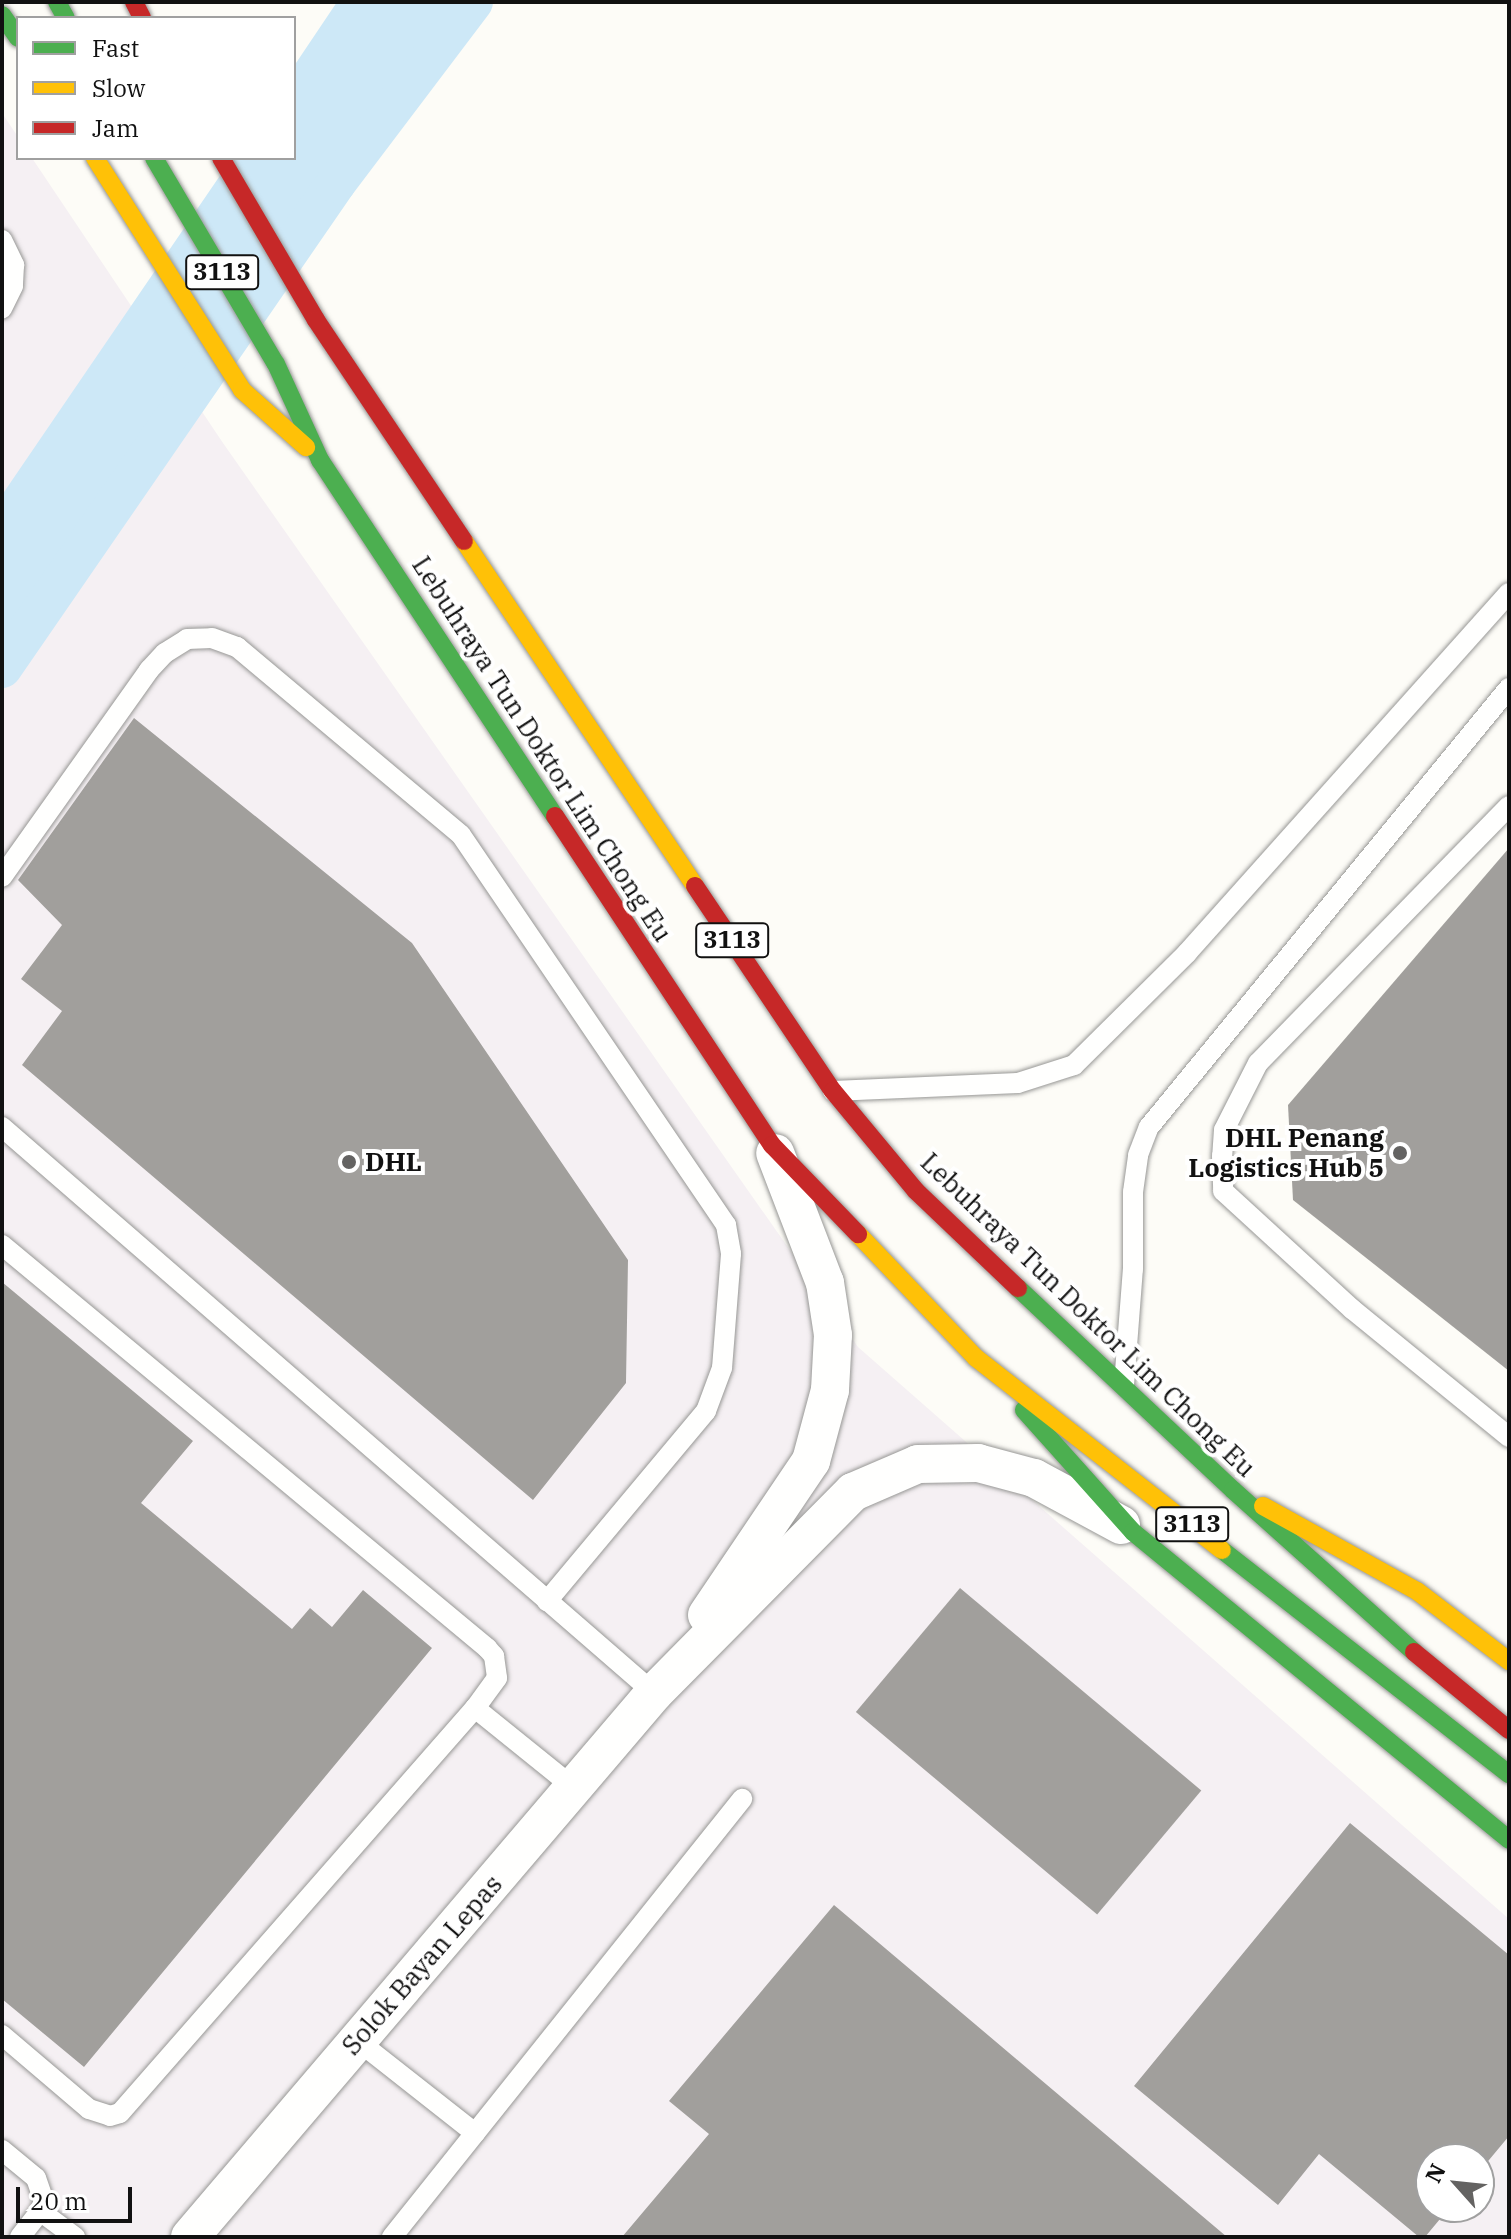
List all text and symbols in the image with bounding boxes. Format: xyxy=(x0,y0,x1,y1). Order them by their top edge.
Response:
legend xyxy=(16,16,296,160)
text: Fast xyxy=(92,32,139,64)
text: Slow xyxy=(92,72,145,104)
text: Jam xyxy=(92,112,139,144)
road number: 3113 xyxy=(184,252,260,292)
street label: Lebuhraya Tun Doktor Lim Chong Eu xyxy=(406,551,678,947)
road number: 3113 xyxy=(694,920,770,960)
place label: DHL Penang Logistics Hub 5 xyxy=(1188,1122,1384,1184)
marker: DHL Penang Logistics Hub 5 xyxy=(1391,1144,1409,1162)
place label: DHL xyxy=(365,1146,422,1178)
street label: Lebuhraya Tun Doktor Lim Chong Eu xyxy=(914,1147,1262,1483)
marker: DHL xyxy=(340,1153,358,1171)
road number: 3113 xyxy=(1154,1504,1230,1544)
street label: Solok Bayan Lepas xyxy=(335,1869,509,2061)
north arrow xyxy=(1415,2143,1495,2223)
text: N xyxy=(1418,2158,1452,2187)
scale bar xyxy=(20,2171,136,2221)
text: 20 m xyxy=(30,2185,87,2217)

